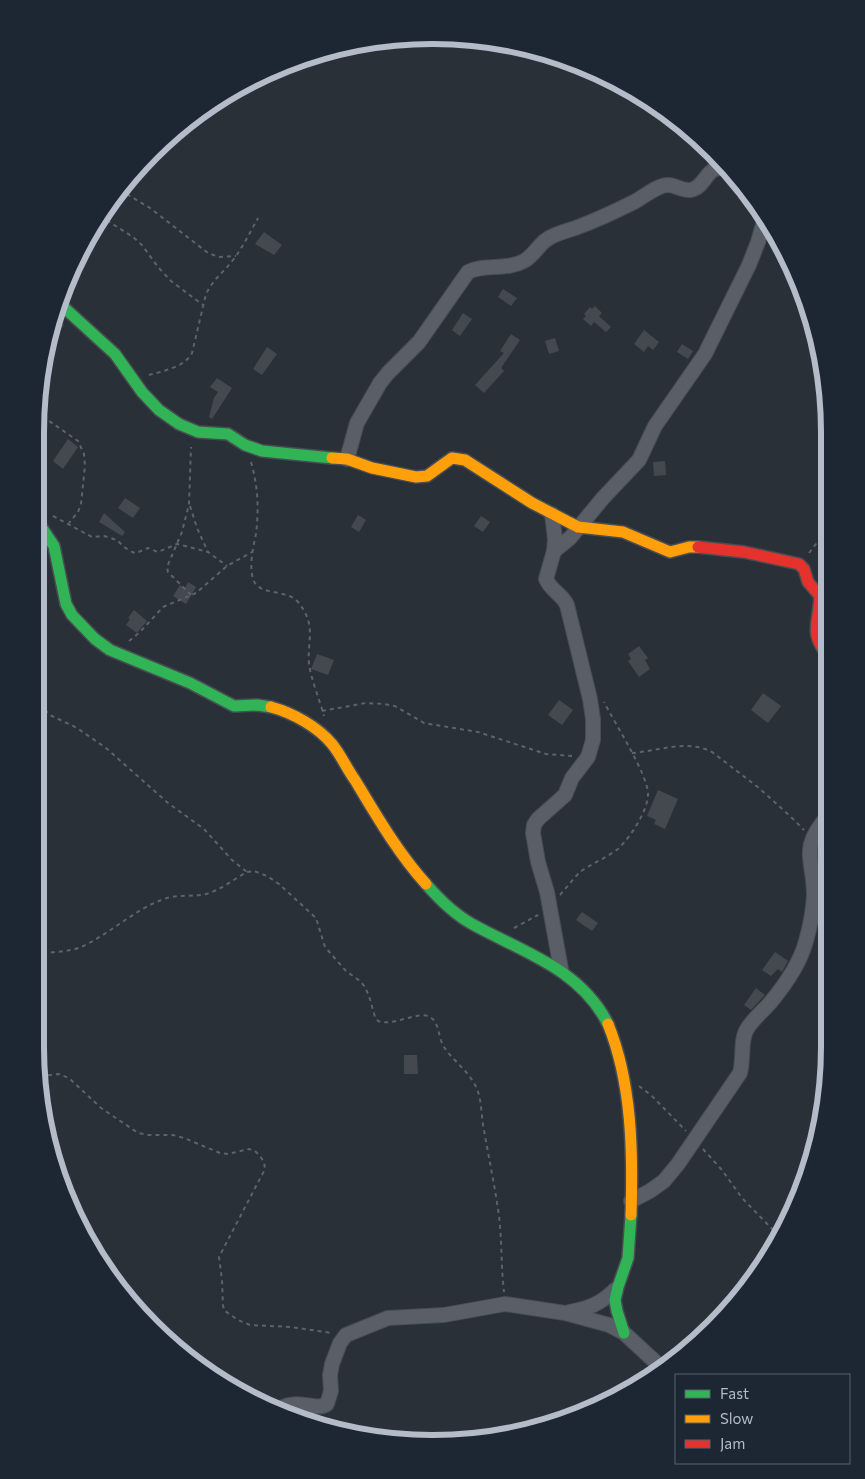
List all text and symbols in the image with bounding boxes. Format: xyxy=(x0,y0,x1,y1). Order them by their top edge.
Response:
legend xyxy=(675,1374,850,1464)
text: Fast xyxy=(720,1384,749,1402)
text: Slow xyxy=(720,1409,753,1427)
text: Jam xyxy=(720,1434,745,1452)

